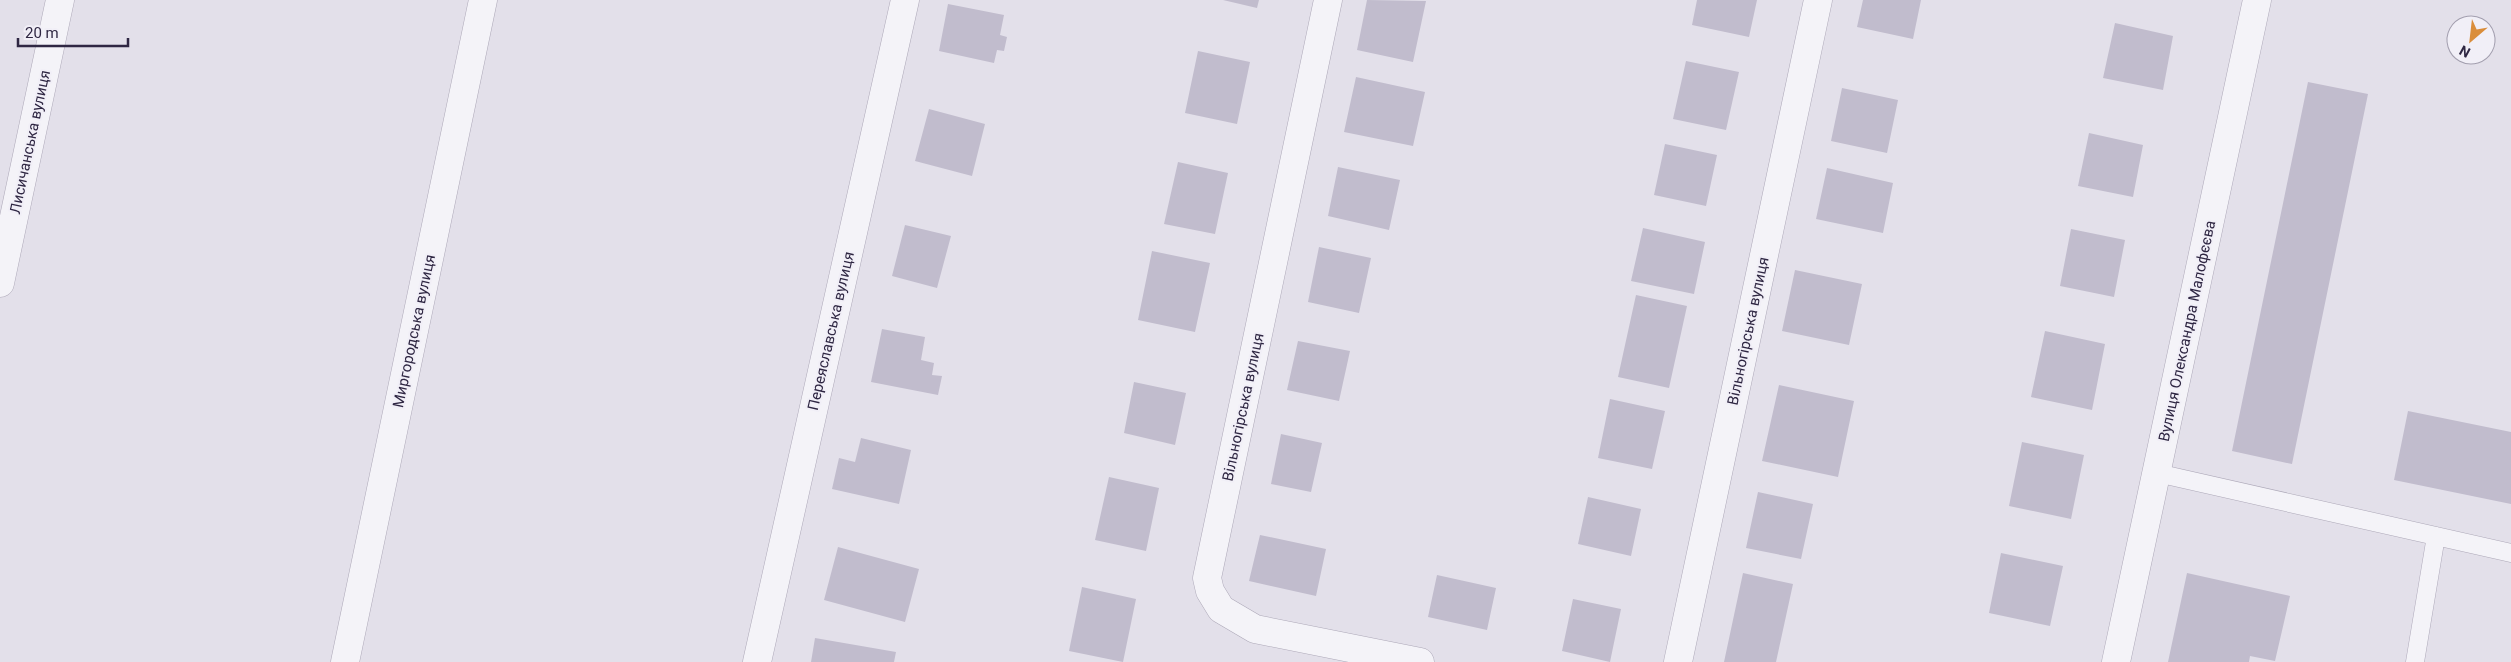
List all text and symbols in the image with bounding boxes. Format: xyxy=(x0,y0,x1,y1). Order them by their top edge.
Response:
scale bar xyxy=(18,15,128,47)
north arrow xyxy=(2446,15,2496,65)
text: 20 m xyxy=(25,24,59,42)
text: N xyxy=(2457,42,2473,61)
street label: Лисичанська вулиця xyxy=(6,68,54,216)
street label: Вулиця Олександра Малофєєва xyxy=(2155,219,2219,443)
street label: Переяславська вулиця xyxy=(804,250,858,412)
street label: Миргородська вулиця xyxy=(389,253,439,409)
street label: Вільногірська вулиця xyxy=(1723,255,1773,407)
street label: Вільногірська вулиця xyxy=(1218,331,1268,483)

